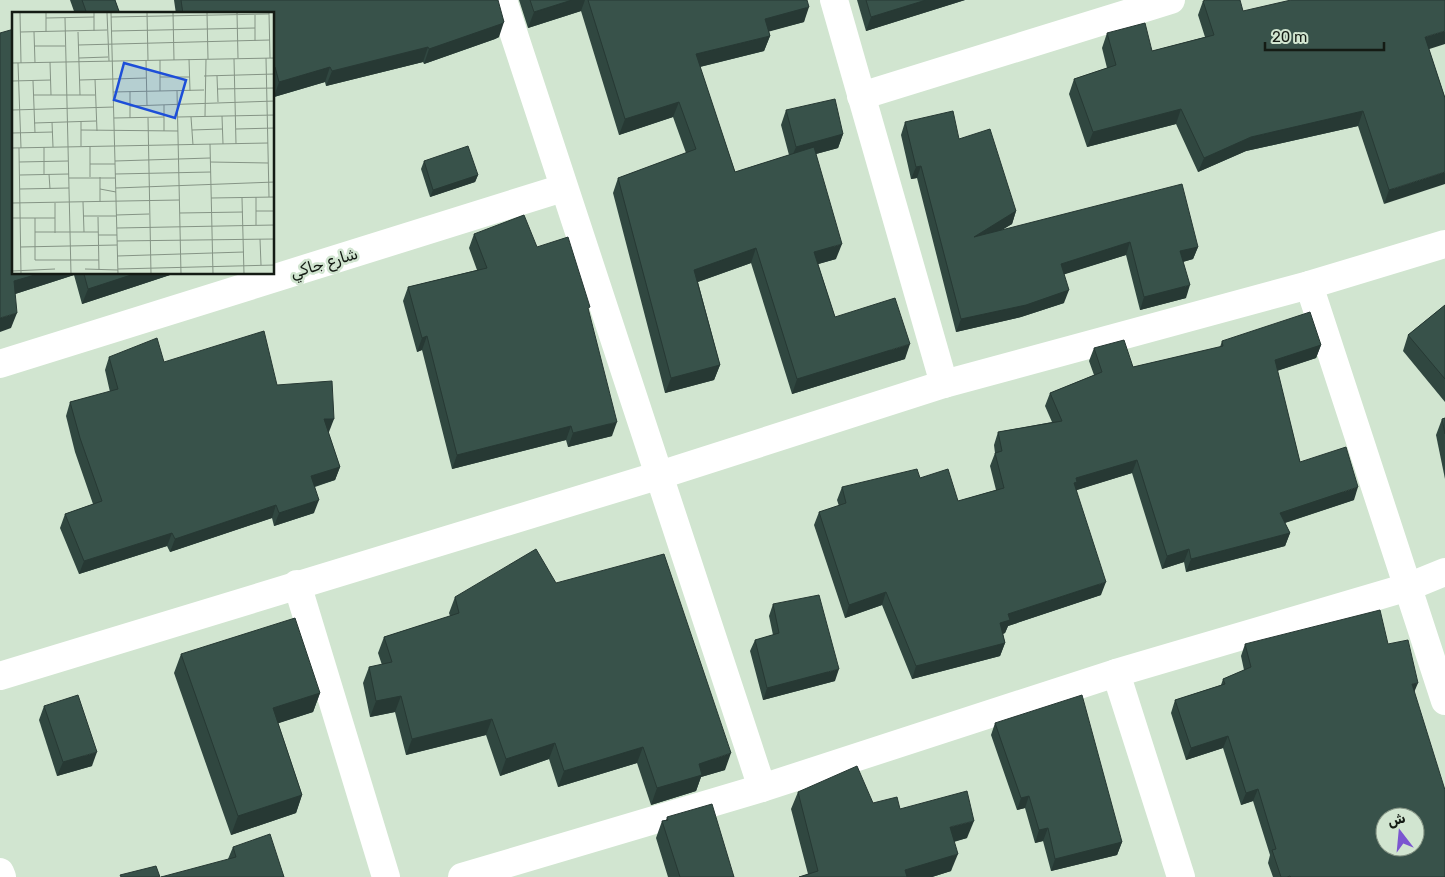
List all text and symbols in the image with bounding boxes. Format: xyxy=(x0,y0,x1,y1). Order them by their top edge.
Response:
inset map xyxy=(12,12,275,275)
scale bar xyxy=(1265,20,1384,52)
text: 20 m xyxy=(1272,28,1307,46)
street label: شارع جاكي xyxy=(288,244,361,285)
north arrow xyxy=(1375,807,1425,857)
text: ش xyxy=(1386,809,1408,831)

